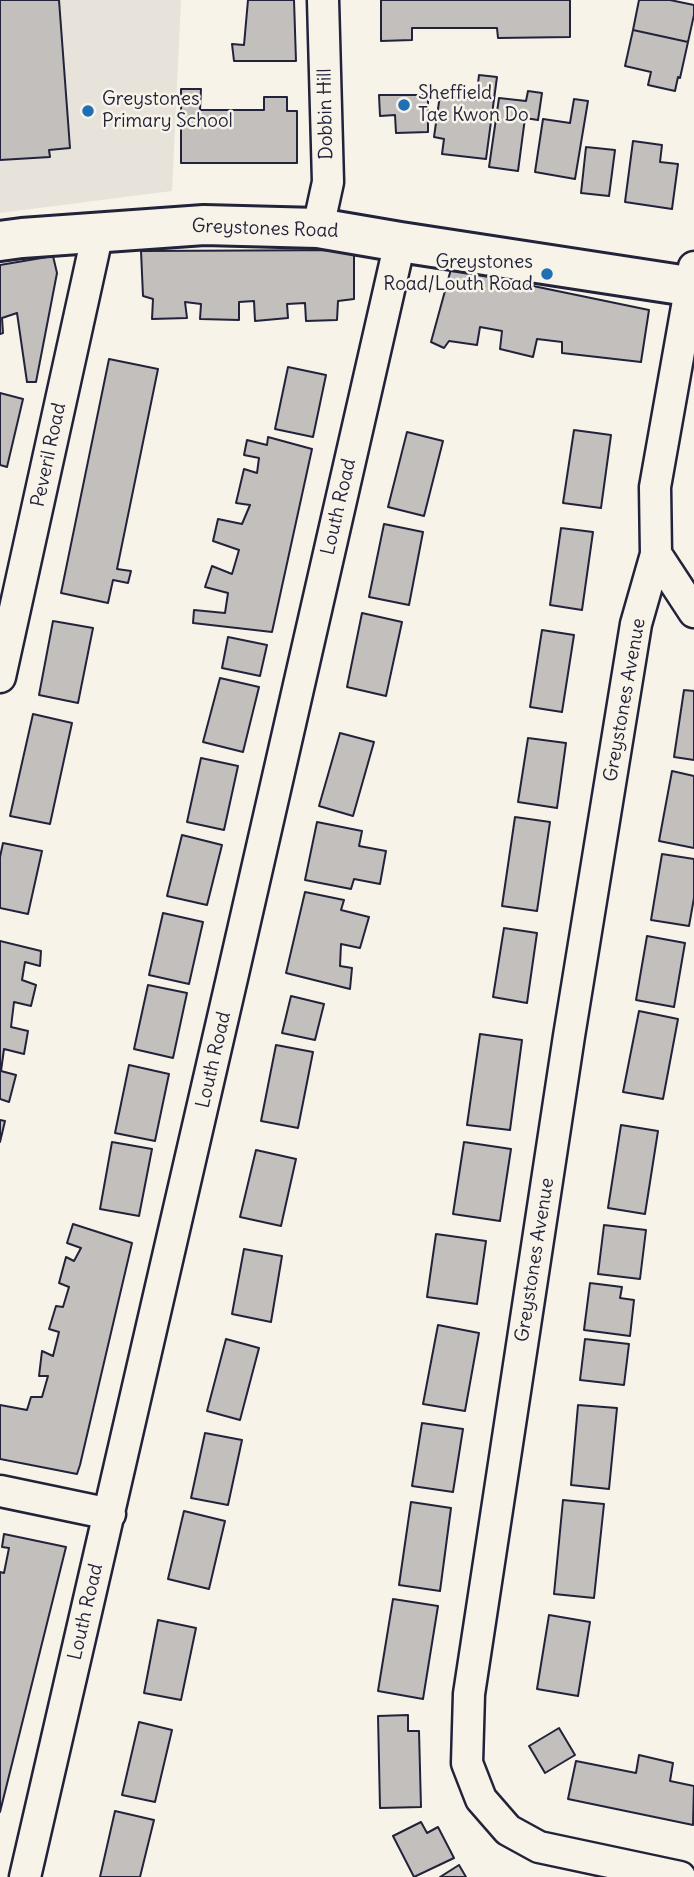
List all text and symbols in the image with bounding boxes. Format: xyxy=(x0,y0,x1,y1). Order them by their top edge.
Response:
street label: Dobbin Hill xyxy=(314,68,338,160)
place label: Sheffield Tae Kwon Do xyxy=(418,83,529,127)
place label: Greystones Primary School xyxy=(102,89,233,133)
marker: Sheffield Tae Kwon Do xyxy=(396,97,412,113)
marker: Greystones Primary School xyxy=(80,103,96,119)
street label: Greystones Road xyxy=(191,215,339,243)
place label: Greystones Road/Louth Road xyxy=(383,252,533,296)
marker: Greystones Road/Louth Road xyxy=(539,266,555,282)
street label: Peveril Road xyxy=(27,401,71,509)
street label: Louth Road xyxy=(317,457,361,557)
street label: Greystones Avenue xyxy=(599,616,651,784)
street label: Louth Road xyxy=(192,1010,236,1110)
street label: Greystones Avenue xyxy=(511,1176,559,1344)
street label: Louth Road xyxy=(64,1562,108,1662)

